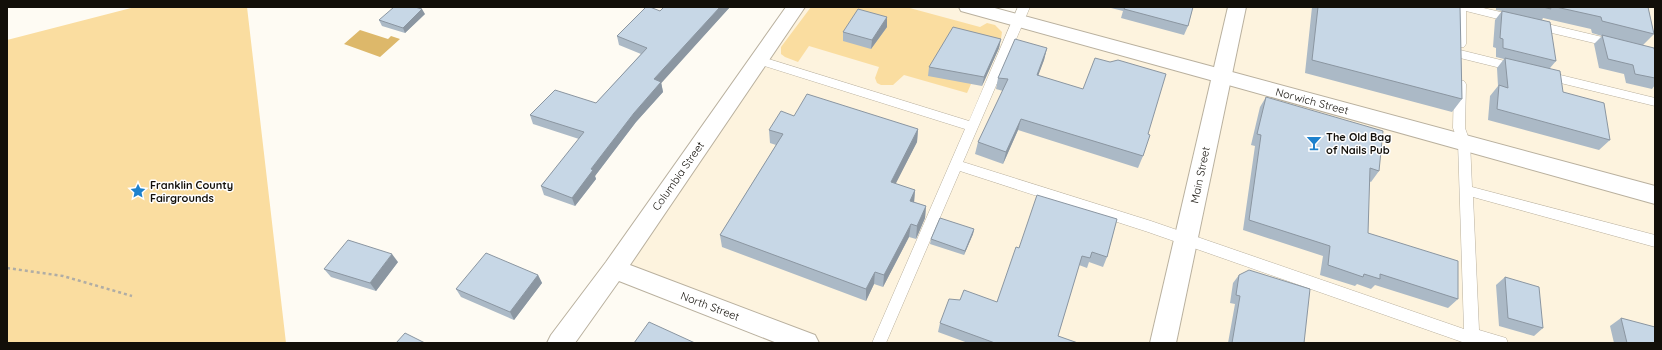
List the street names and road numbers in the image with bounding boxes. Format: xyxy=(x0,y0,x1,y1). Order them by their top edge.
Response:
street label: Norwich Street xyxy=(1274,85,1350,118)
street label: Columbia Street xyxy=(649,138,707,213)
street label: Main Street xyxy=(1187,145,1213,205)
street label: North Street xyxy=(679,288,742,324)

